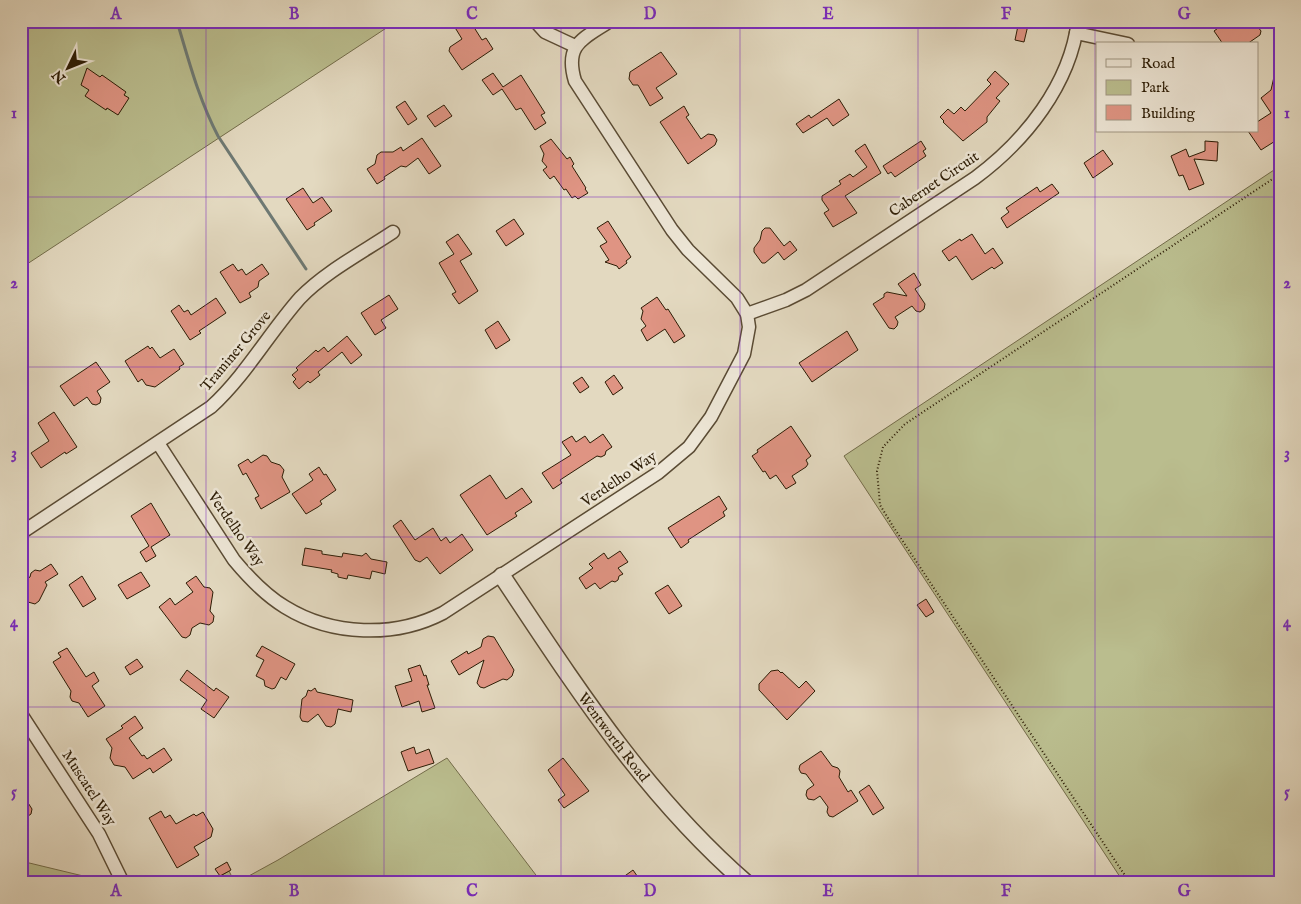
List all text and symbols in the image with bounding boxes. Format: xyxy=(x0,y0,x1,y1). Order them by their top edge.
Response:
text: A xyxy=(110,5,123,25)
text: B xyxy=(289,5,300,25)
text: C xyxy=(466,5,478,25)
text: D xyxy=(644,5,657,25)
text: E xyxy=(822,5,834,25)
text: F xyxy=(1001,5,1012,25)
text: G xyxy=(1178,5,1191,25)
north arrow xyxy=(42,42,92,92)
legend xyxy=(1096,42,1258,132)
text: Road xyxy=(1141,54,1176,73)
text: N xyxy=(49,66,71,87)
text: Park xyxy=(1141,78,1171,97)
text: 1 xyxy=(11,104,17,124)
text: Building xyxy=(1141,104,1196,123)
text: 1 xyxy=(1284,104,1290,124)
street label: Cabernet Circuit xyxy=(885,147,983,221)
text: 2 xyxy=(10,274,18,294)
text: 2 xyxy=(1283,274,1291,294)
street label: Traminer Grove xyxy=(197,307,275,395)
text: 3 xyxy=(11,444,17,464)
text: 3 xyxy=(1284,444,1290,464)
street label: Verdelho Way xyxy=(577,447,661,512)
street label: Verdelho Way xyxy=(203,487,269,571)
text: 4 xyxy=(10,613,19,633)
text: 4 xyxy=(1283,613,1292,633)
street label: Wentworth Road xyxy=(574,689,654,786)
street label: Muscatel Way xyxy=(57,747,121,830)
text: 5 xyxy=(11,783,17,803)
text: 5 xyxy=(1284,783,1290,803)
text: A xyxy=(110,882,123,902)
text: B xyxy=(289,882,300,902)
text: C xyxy=(466,882,478,902)
text: D xyxy=(644,882,657,902)
text: E xyxy=(822,882,834,902)
text: F xyxy=(1001,882,1012,902)
text: G xyxy=(1178,882,1191,902)

